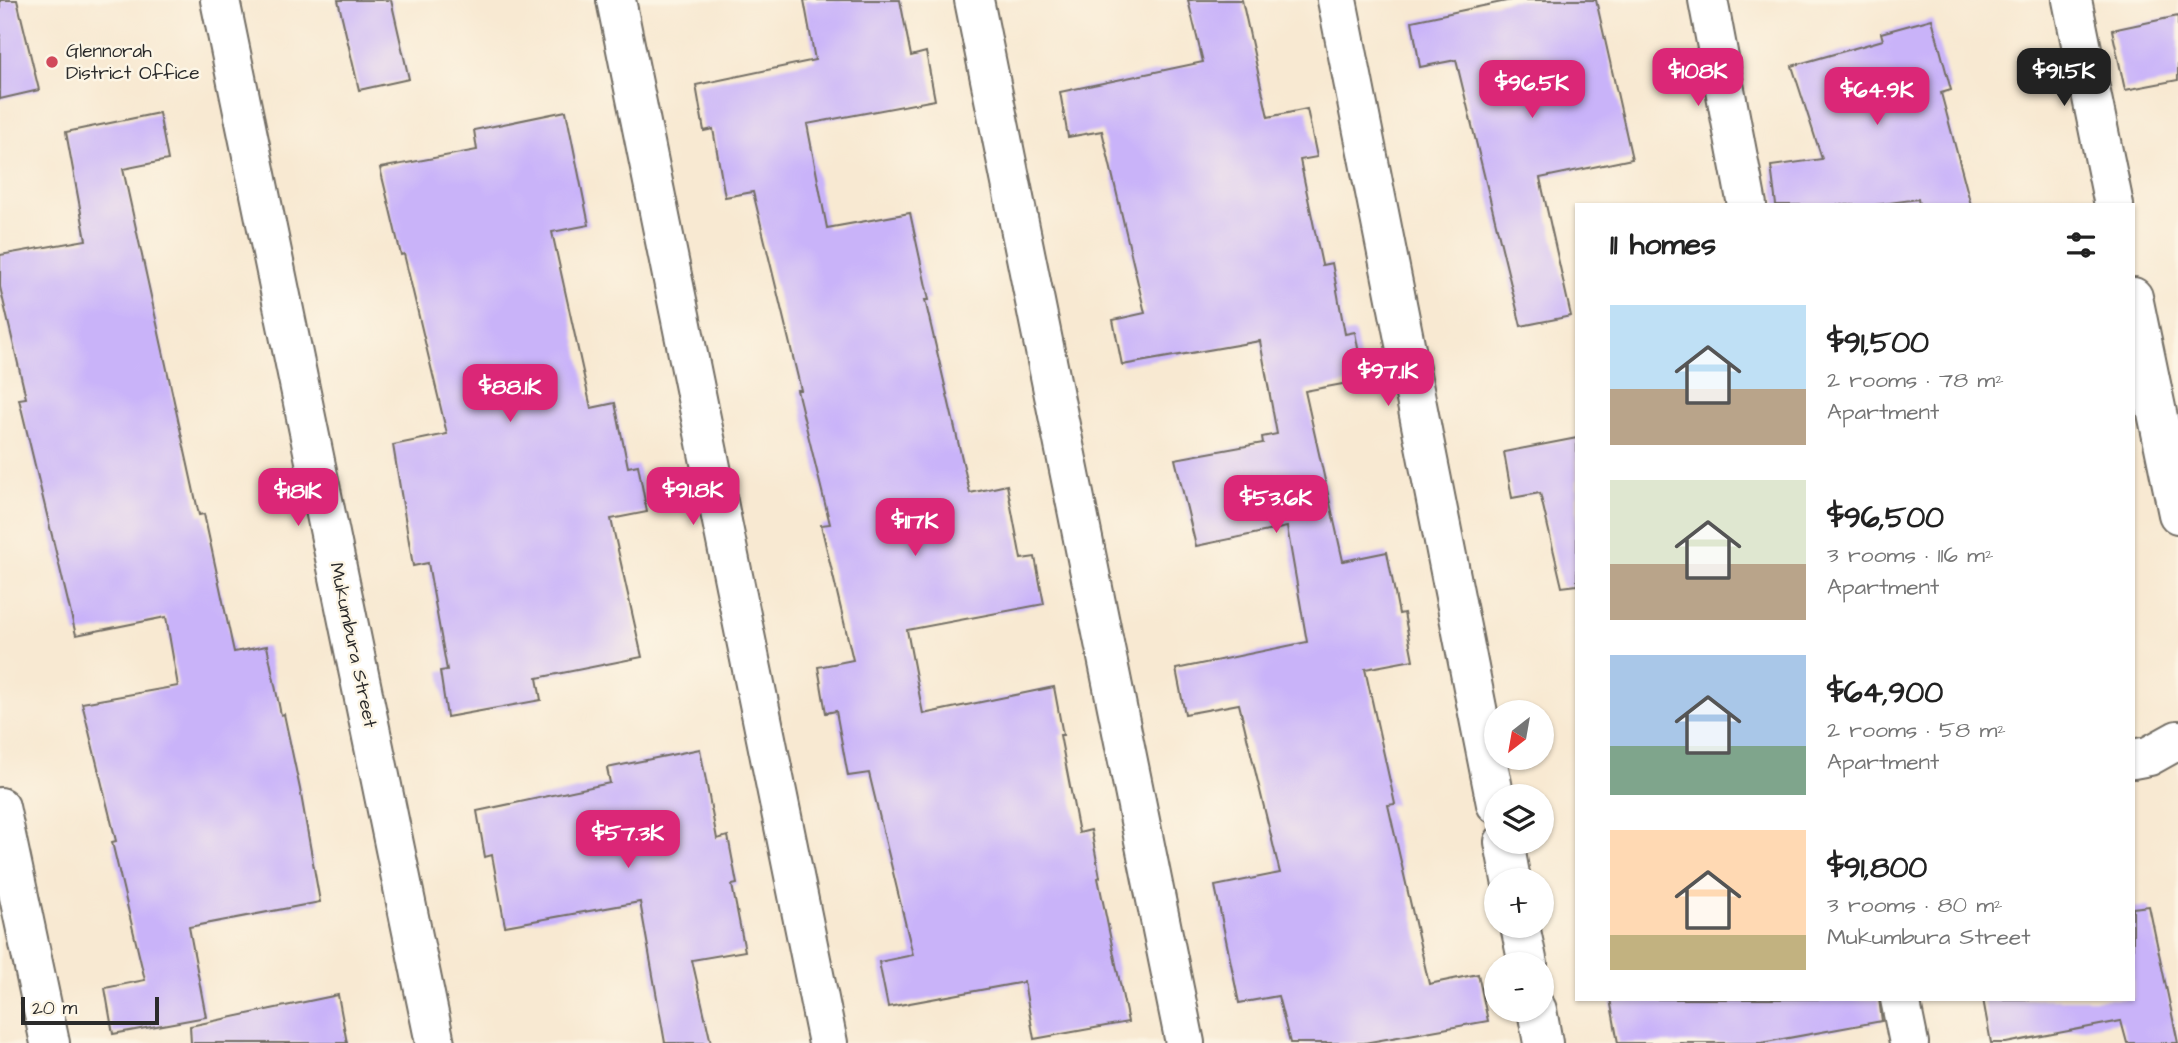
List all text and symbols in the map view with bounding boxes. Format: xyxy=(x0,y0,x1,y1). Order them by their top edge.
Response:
place label: Glennorah District Office xyxy=(66,38,200,87)
pin: $108K xyxy=(1649,48,1747,108)
pin: $91.5K xyxy=(2007,48,2121,108)
marker: Glennorah District Office xyxy=(44,54,60,70)
text: $108K xyxy=(1668,55,1728,87)
text: $91.5K xyxy=(2033,55,2095,87)
pin: $96.5K xyxy=(1475,60,1589,120)
text: $96.5K xyxy=(1495,67,1569,99)
pin: $64.9K xyxy=(1820,68,1934,127)
text: $64.9K xyxy=(1840,74,1914,106)
text: 11 homes xyxy=(1610,224,1716,266)
icon: filters xyxy=(2062,226,2100,264)
text: $91,500 xyxy=(1827,322,1929,364)
icon: home xyxy=(1666,333,1750,417)
pin: $97.1K xyxy=(1331,348,1445,408)
text: $97.1K xyxy=(1358,355,1418,387)
pin: $88.1K xyxy=(453,364,567,424)
text: 2 rooms · 78 m² xyxy=(1827,364,2004,396)
text: $88.1K xyxy=(479,371,541,403)
text: Apartment xyxy=(1827,396,1939,428)
pin: $181K xyxy=(249,468,347,528)
pin: $91.8K xyxy=(636,468,750,527)
text: $91.8K xyxy=(663,474,723,506)
text: $181K xyxy=(274,475,322,507)
pin: $53.6K xyxy=(1219,476,1333,535)
text: $53.6K xyxy=(1240,482,1312,514)
text: $96,500 xyxy=(1827,497,1944,539)
pin: $117K xyxy=(866,498,964,558)
text: $117K xyxy=(892,505,938,537)
icon: home xyxy=(1666,508,1750,592)
text: 3 rooms · 116 m² xyxy=(1827,539,1994,571)
street label: Mukumbura Street xyxy=(322,560,384,730)
text: Apartment xyxy=(1827,571,1939,603)
text: $64,900 xyxy=(1827,672,1943,714)
icon: home xyxy=(1666,683,1750,767)
north arrow xyxy=(1484,700,1554,770)
map controls xyxy=(1484,700,1554,1022)
text: 2 rooms · 58 m² xyxy=(1827,714,2006,746)
text: Apartment xyxy=(1827,746,1939,778)
button: layers xyxy=(1484,784,1554,854)
pin: $57.3K xyxy=(571,810,685,870)
text: $57.3K xyxy=(592,817,664,849)
text: $91,800 xyxy=(1827,847,1927,889)
icon: home xyxy=(1666,858,1750,942)
button: + xyxy=(1484,868,1554,938)
text: 3 rooms · 80 m² xyxy=(1827,889,2003,921)
text: Mukumbura Street xyxy=(1827,921,2031,953)
button: − xyxy=(1484,952,1554,1022)
scale bar xyxy=(21,994,159,1026)
text: 20 m xyxy=(32,995,77,1022)

